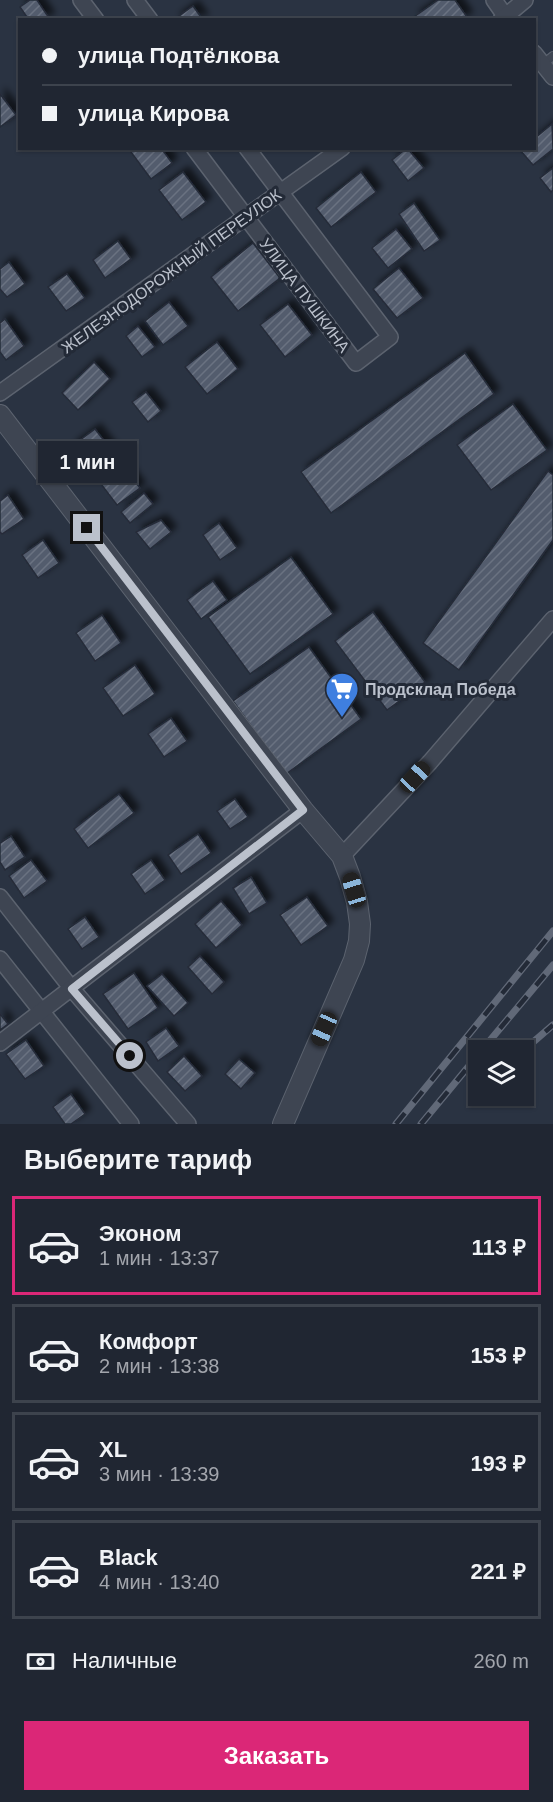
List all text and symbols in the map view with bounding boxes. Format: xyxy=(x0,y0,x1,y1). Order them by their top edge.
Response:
text: улица Подтёлкова xyxy=(78,43,279,68)
text: улица Кирова xyxy=(78,101,229,126)
street label: ЖЕЛЕЗНОДОРОЖНЫЙ ПЕРЕУЛОК xyxy=(58,185,285,357)
street label: УЛИЦА ПУШКИНА xyxy=(256,235,353,356)
callout: 1 мин xyxy=(38,441,136,483)
text: 1 мин xyxy=(60,451,115,473)
route end xyxy=(73,514,100,541)
supermarket icon: Продсклад Победа xyxy=(324,671,360,718)
place label: Продсклад Победа xyxy=(365,681,516,698)
car xyxy=(396,758,434,796)
car xyxy=(340,870,368,910)
car xyxy=(308,1009,340,1049)
map controls xyxy=(468,1040,534,1106)
button: layers xyxy=(468,1040,534,1106)
route start xyxy=(116,1042,143,1069)
text: Выберите тариф xyxy=(24,1145,252,1175)
icon: car xyxy=(27,1219,81,1273)
text: Эконом xyxy=(99,1221,182,1246)
text: 113 ₽ xyxy=(472,1235,526,1260)
text: 1 мин · 13:37 xyxy=(99,1247,219,1269)
icon: car xyxy=(27,1327,81,1381)
text: Комфорт xyxy=(99,1329,198,1354)
text: 153 ₽ xyxy=(470,1343,526,1368)
text: 2 мин · 13:38 xyxy=(99,1355,219,1377)
icon: car xyxy=(27,1435,81,1489)
text: XL xyxy=(99,1437,127,1462)
text: 193 ₽ xyxy=(470,1451,526,1476)
text: 3 мин · 13:39 xyxy=(99,1463,219,1485)
icon: car xyxy=(27,1543,81,1597)
text: Black xyxy=(99,1545,158,1570)
text: 221 ₽ xyxy=(470,1559,526,1584)
text: 4 мин · 13:40 xyxy=(99,1571,219,1593)
icon: cash xyxy=(24,1645,57,1678)
text: Наличные xyxy=(72,1648,177,1673)
text: 260 m xyxy=(473,1650,529,1672)
button: Заказать xyxy=(24,1721,529,1790)

